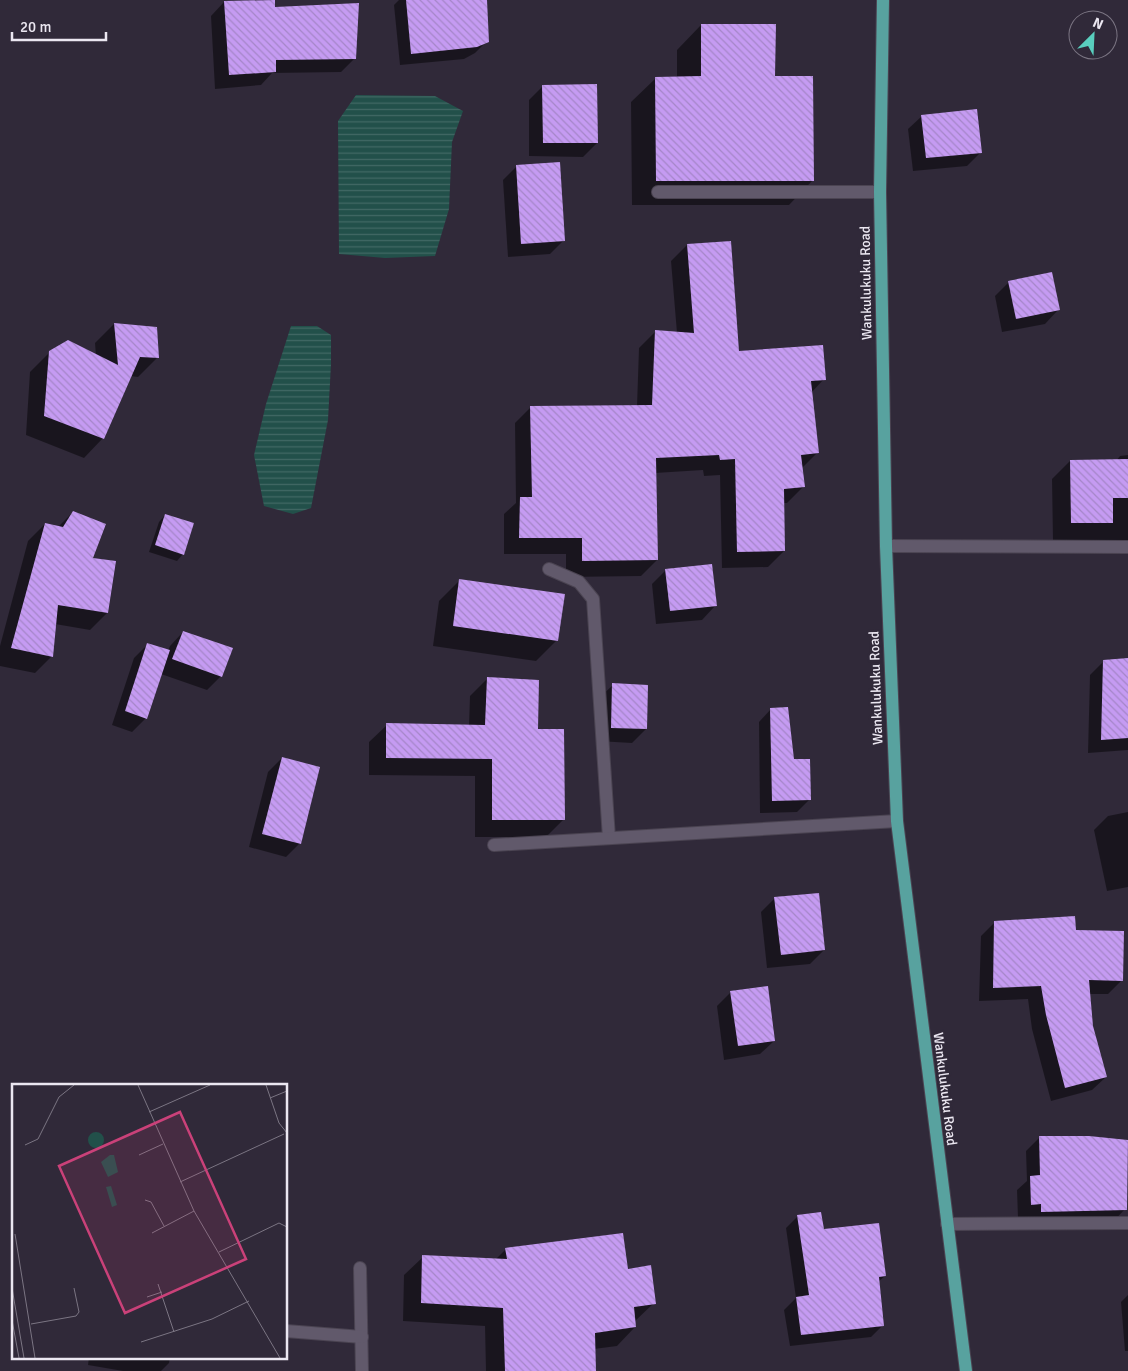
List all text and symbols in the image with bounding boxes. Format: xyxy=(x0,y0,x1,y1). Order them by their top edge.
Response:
scale bar xyxy=(12,10,106,42)
north arrow xyxy=(1068,10,1118,60)
text: N xyxy=(1090,14,1106,33)
text: 20 m xyxy=(20,18,51,36)
street label: Wankulukuku Road xyxy=(857,226,875,340)
street label: Wankulukuku Road xyxy=(866,631,886,745)
street label: Wankulukuku Road xyxy=(930,1031,960,1147)
inset map xyxy=(12,1084,288,1358)

